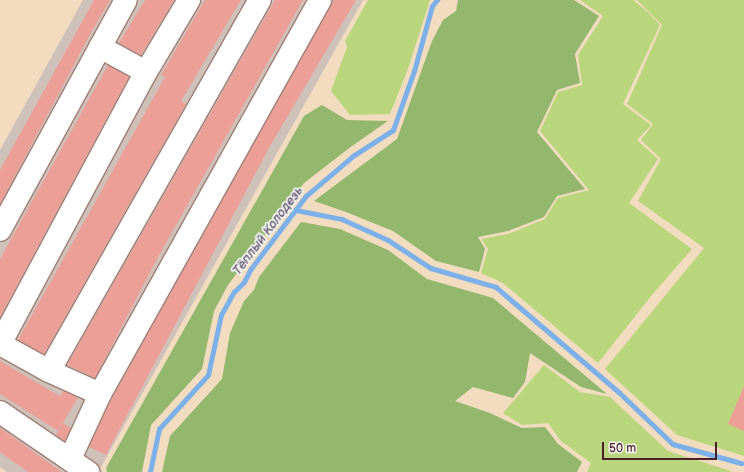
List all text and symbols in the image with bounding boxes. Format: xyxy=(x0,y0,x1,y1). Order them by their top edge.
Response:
water label: Тёплый Колодезь xyxy=(230,184,306,278)
scale bar xyxy=(604,434,719,460)
text: 50 m xyxy=(609,441,636,456)

